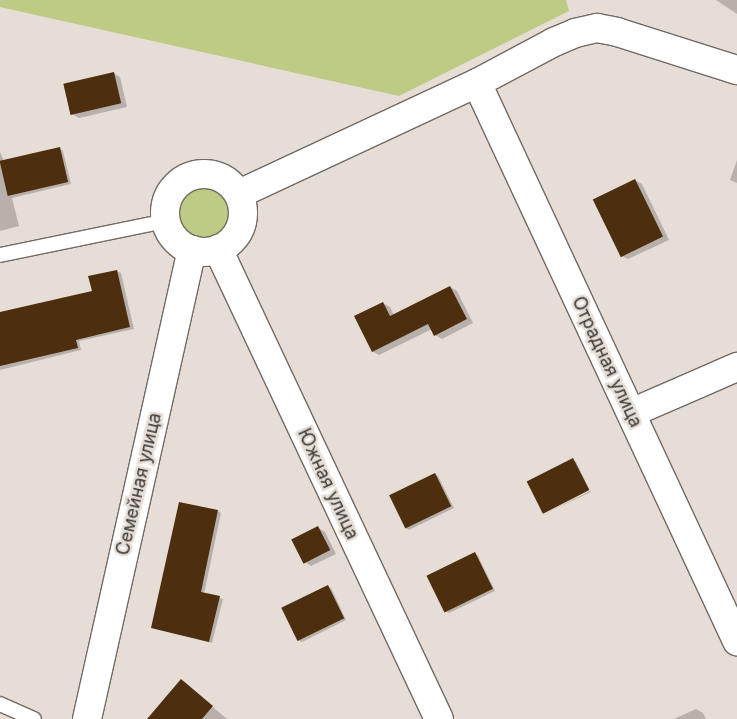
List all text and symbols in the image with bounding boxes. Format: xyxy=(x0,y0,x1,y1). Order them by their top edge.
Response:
street label: Отрадная улица xyxy=(567,293,647,431)
street label: Семейная улица xyxy=(112,411,166,557)
street label: Южная улица xyxy=(293,425,363,543)

